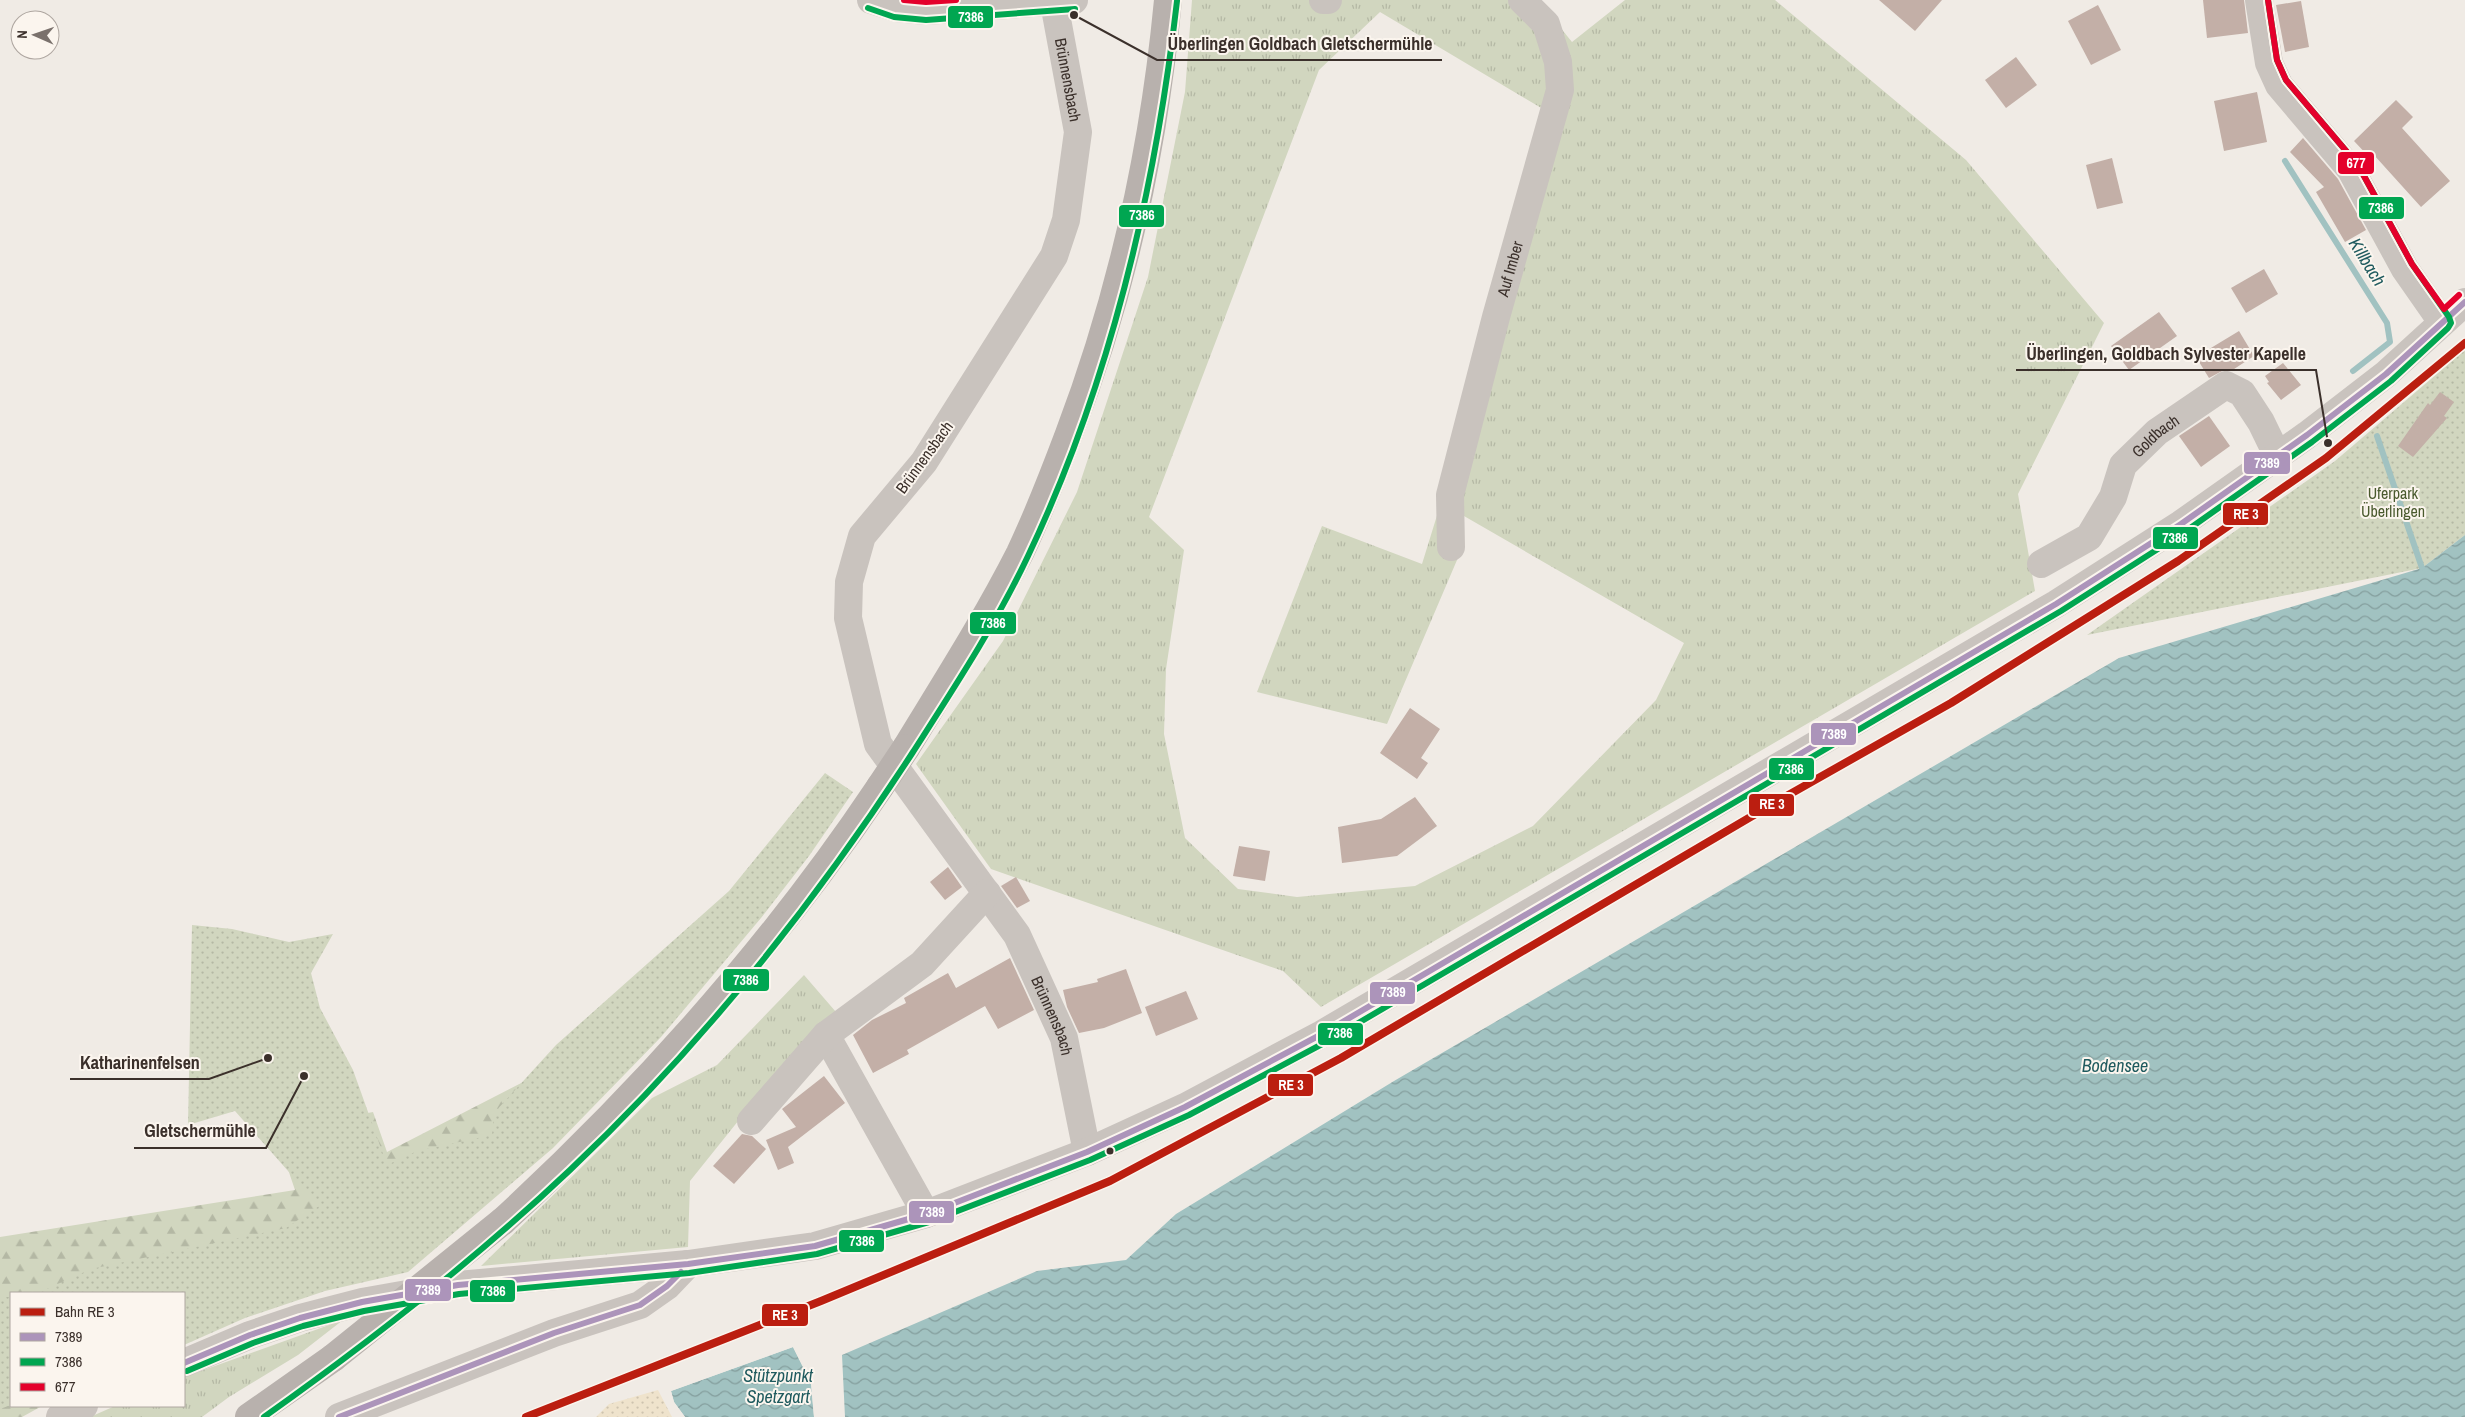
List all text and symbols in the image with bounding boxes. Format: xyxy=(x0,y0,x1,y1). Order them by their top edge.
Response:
line badge: 7386 xyxy=(947,5,994,29)
text: 7386 xyxy=(958,8,984,26)
north arrow xyxy=(10,10,60,60)
callout: Überlingen Goldbach Gletschermühle xyxy=(1157,27,1442,60)
text: N xyxy=(13,30,31,39)
text: Überlingen Goldbach Gletschermühle xyxy=(1168,31,1432,56)
street label: Brünnensbach xyxy=(1050,36,1087,123)
line badge: 677 xyxy=(2337,151,2375,175)
text: 677 xyxy=(2346,154,2366,172)
line badge: 7386 xyxy=(2358,196,2405,220)
text: 7386 xyxy=(2368,199,2394,217)
line badge: 7386 xyxy=(1118,204,1165,228)
text: 7386 xyxy=(1129,206,1155,224)
water label: Killbach xyxy=(2343,233,2392,291)
street label: Auf Imber xyxy=(1491,238,1528,300)
callout: Überlingen, Goldbach Sylvester Kapelle xyxy=(2016,337,2316,370)
text: Überlingen, Goldbach Sylvester Kapelle xyxy=(2026,341,2306,366)
street label: Goldbach xyxy=(2127,409,2183,462)
street label: Brünnensbach xyxy=(890,416,958,498)
line badge: 7389 xyxy=(2243,451,2291,475)
text: 7389 xyxy=(2254,454,2280,472)
park label: Uferpark Überlingen xyxy=(2361,482,2425,522)
line badge: RE 3 xyxy=(2222,502,2269,526)
text: RE 3 xyxy=(2233,505,2259,523)
line badge: 7386 xyxy=(2152,526,2199,550)
text: 7386 xyxy=(2162,529,2188,547)
line badge: 7386 xyxy=(969,611,1017,635)
text: 7386 xyxy=(980,614,1006,632)
line badge: 7389 xyxy=(1810,722,1857,746)
text: 7389 xyxy=(1821,725,1847,743)
line badge: 7386 xyxy=(1768,757,1815,781)
text: 7386 xyxy=(1778,760,1804,778)
line badge: RE 3 xyxy=(1748,793,1795,817)
text: RE 3 xyxy=(1759,795,1785,813)
line badge: 7386 xyxy=(722,968,770,992)
text: 7386 xyxy=(733,971,759,989)
street label: Brünnensbach xyxy=(1026,972,1078,1057)
line badge: 7389 xyxy=(1369,981,1416,1005)
text: 7389 xyxy=(1380,983,1406,1001)
line badge: 7386 xyxy=(1317,1022,1364,1046)
text: 7386 xyxy=(1327,1024,1353,1042)
callout: Katharinenfelsen xyxy=(70,1046,209,1079)
text: Katharinenfelsen xyxy=(80,1050,200,1075)
water label: Bodensee xyxy=(2082,1053,2148,1078)
line badge: RE 3 xyxy=(1267,1073,1314,1097)
text: RE 3 xyxy=(1278,1076,1304,1094)
callout: Gletschermühle xyxy=(134,1115,266,1148)
text: Gletschermühle xyxy=(144,1118,256,1143)
unlabelled marker xyxy=(1105,1146,1115,1156)
line badge: 7389 xyxy=(908,1200,955,1224)
text: 7389 xyxy=(919,1203,945,1221)
line badge: 7386 xyxy=(838,1229,885,1253)
text: 7386 xyxy=(849,1232,875,1250)
line badge: 7389 xyxy=(404,1278,452,1302)
line badge: 7386 xyxy=(469,1279,516,1303)
text: 7389 xyxy=(415,1281,441,1299)
text: 7386 xyxy=(480,1282,506,1300)
legend xyxy=(10,1292,185,1407)
text: Bahn RE 3 xyxy=(55,1301,115,1322)
line badge: RE 3 xyxy=(761,1303,809,1327)
text: RE 3 xyxy=(772,1306,798,1324)
text: 7389 xyxy=(55,1326,83,1347)
text: 7386 xyxy=(55,1351,83,1372)
water label: Stützpunkt Spetzgart xyxy=(743,1363,814,1409)
text: 677 xyxy=(55,1376,76,1397)

